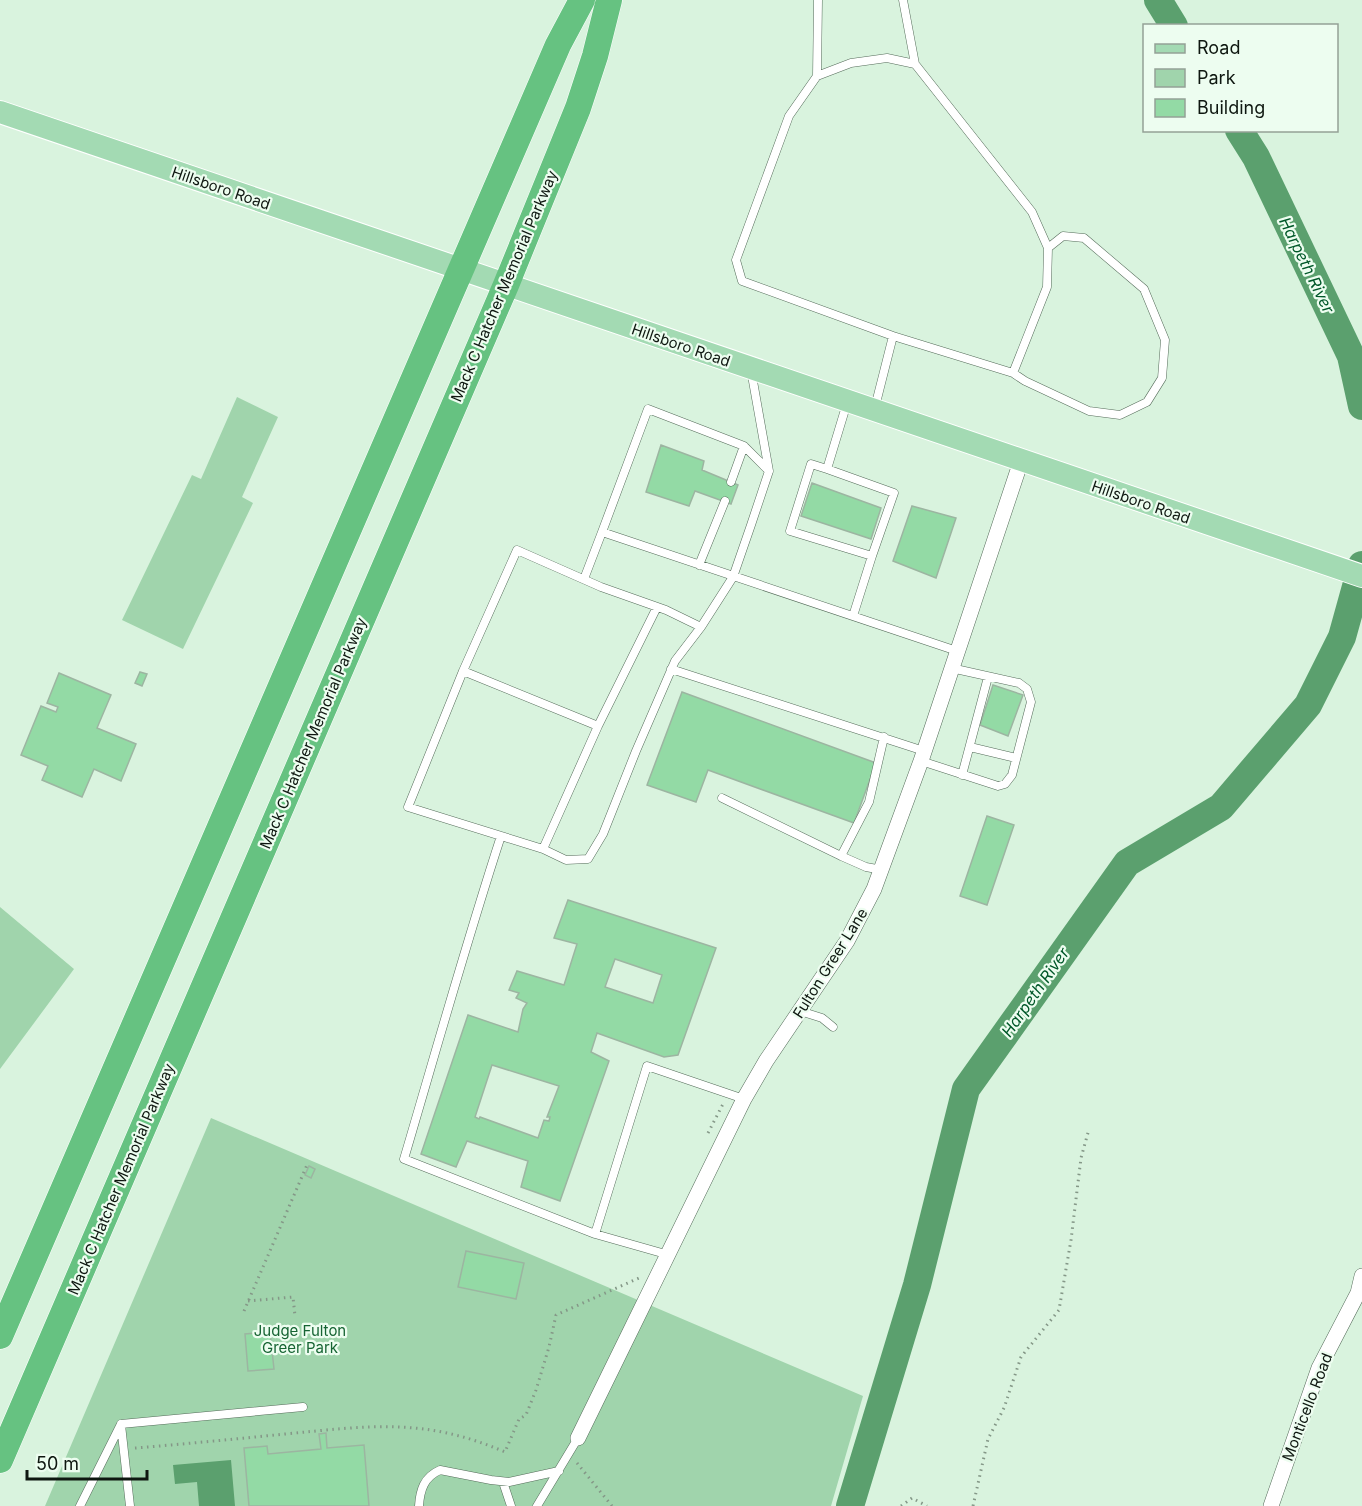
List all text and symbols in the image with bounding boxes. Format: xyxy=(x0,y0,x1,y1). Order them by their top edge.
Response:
legend xyxy=(1143,24,1338,132)
text: Road xyxy=(1197,37,1240,58)
text: Park xyxy=(1197,67,1236,88)
text: Building xyxy=(1197,97,1265,118)
street label: Hillsboro Road xyxy=(169,162,273,214)
street label: Mack C Hatcher Memorial Parkway xyxy=(446,167,562,405)
water label: Harpeth River xyxy=(1275,214,1339,317)
street label: Hillsboro Road xyxy=(629,319,733,371)
street label: Hillsboro Road xyxy=(1089,476,1193,528)
street label: Mack C Hatcher Memorial Parkway xyxy=(255,614,371,852)
street label: Fulton Greer Lane xyxy=(788,904,872,1022)
water label: Harpeth River xyxy=(997,943,1074,1040)
street label: Mack C Hatcher Memorial Parkway xyxy=(63,1060,179,1298)
park label: Judge Fulton Greer Park xyxy=(254,1321,346,1357)
street label: Monticello Road xyxy=(1278,1350,1336,1464)
scale bar xyxy=(27,1443,147,1481)
text: 50 m xyxy=(36,1453,79,1474)

